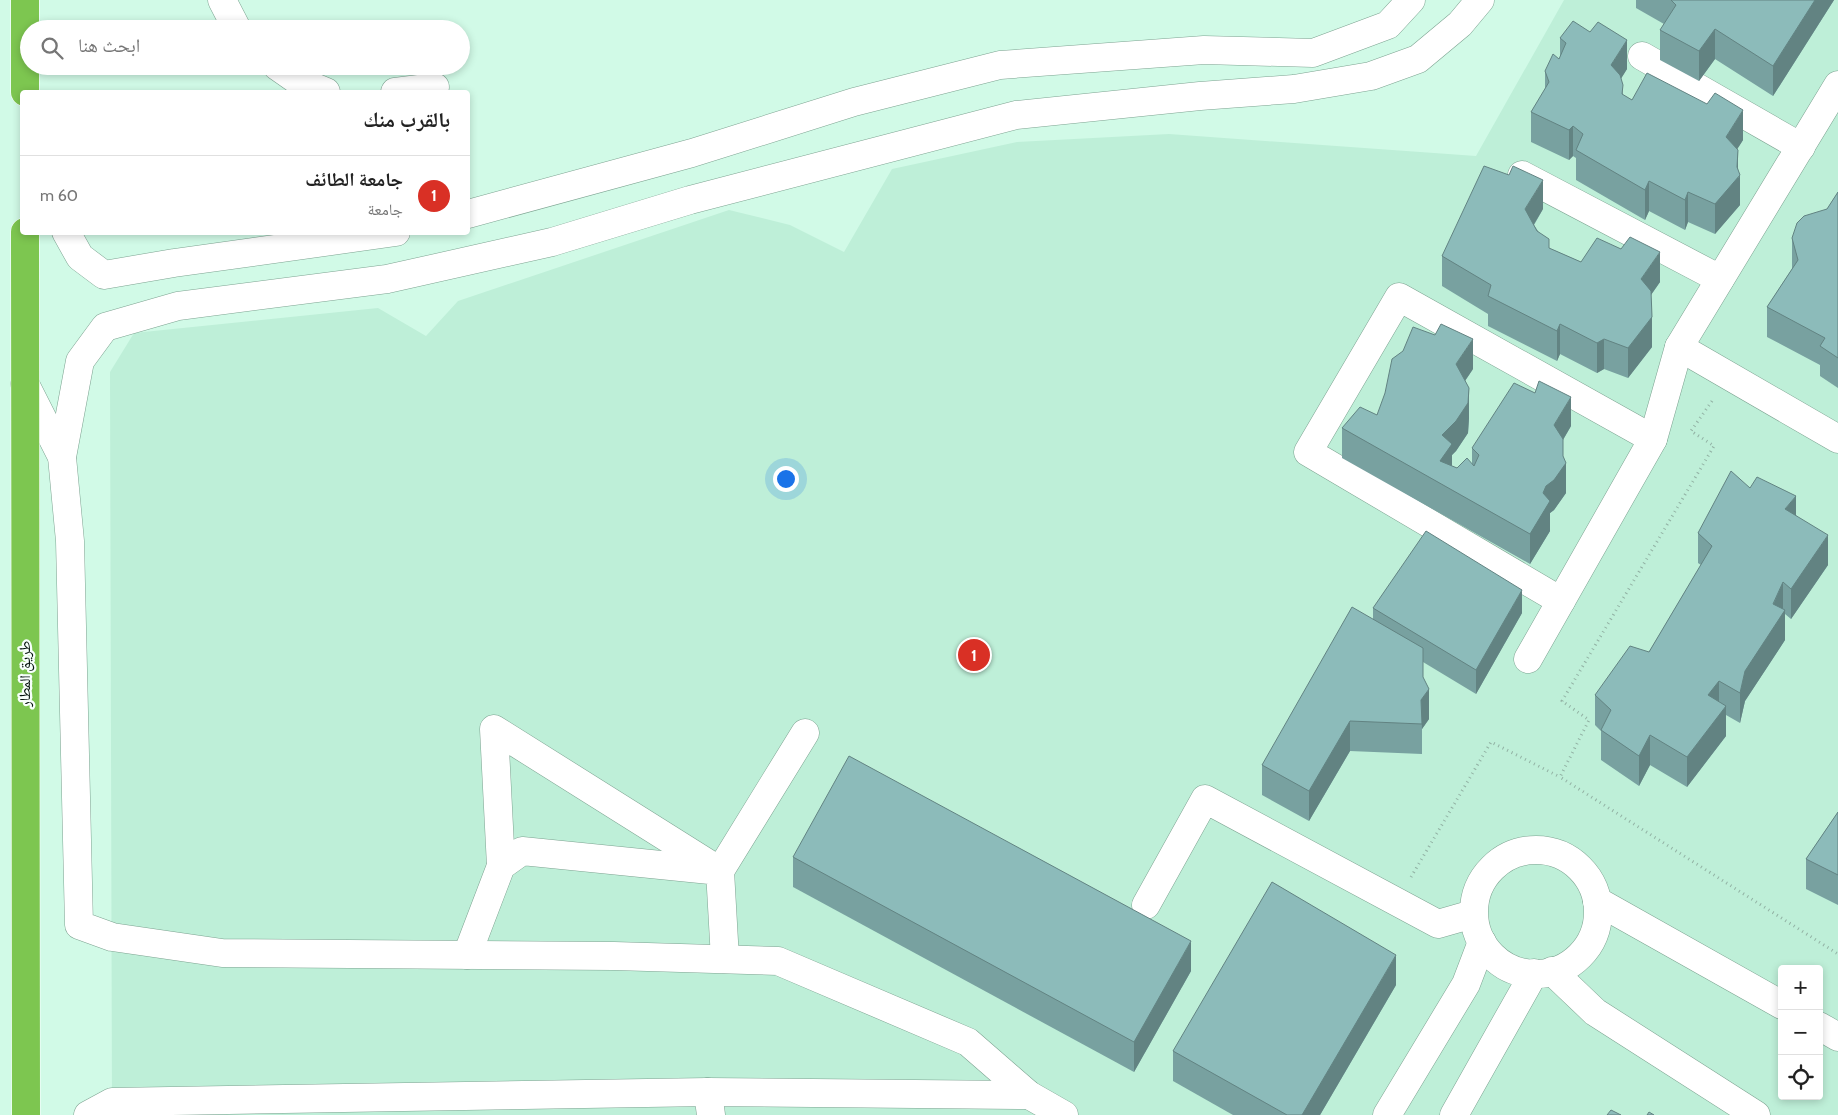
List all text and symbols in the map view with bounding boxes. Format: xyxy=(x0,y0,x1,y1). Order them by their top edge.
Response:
search box xyxy=(20,20,470,75)
icon: search xyxy=(38,34,66,62)
text: ابحث هنا xyxy=(78,34,140,57)
text: بالقرب منك xyxy=(363,107,450,132)
text: جامعة الطائف xyxy=(305,168,403,191)
text: 60 m xyxy=(40,186,78,205)
text: 1 xyxy=(431,186,437,205)
text: جامعة xyxy=(368,200,403,219)
your location xyxy=(773,466,799,492)
pin: 1 xyxy=(958,636,990,674)
street label: طريق المطار xyxy=(16,641,35,708)
map controls xyxy=(1778,965,1823,1100)
button: + xyxy=(1778,965,1823,1010)
button: − xyxy=(1778,1010,1823,1055)
button: locate xyxy=(1778,1055,1823,1100)

